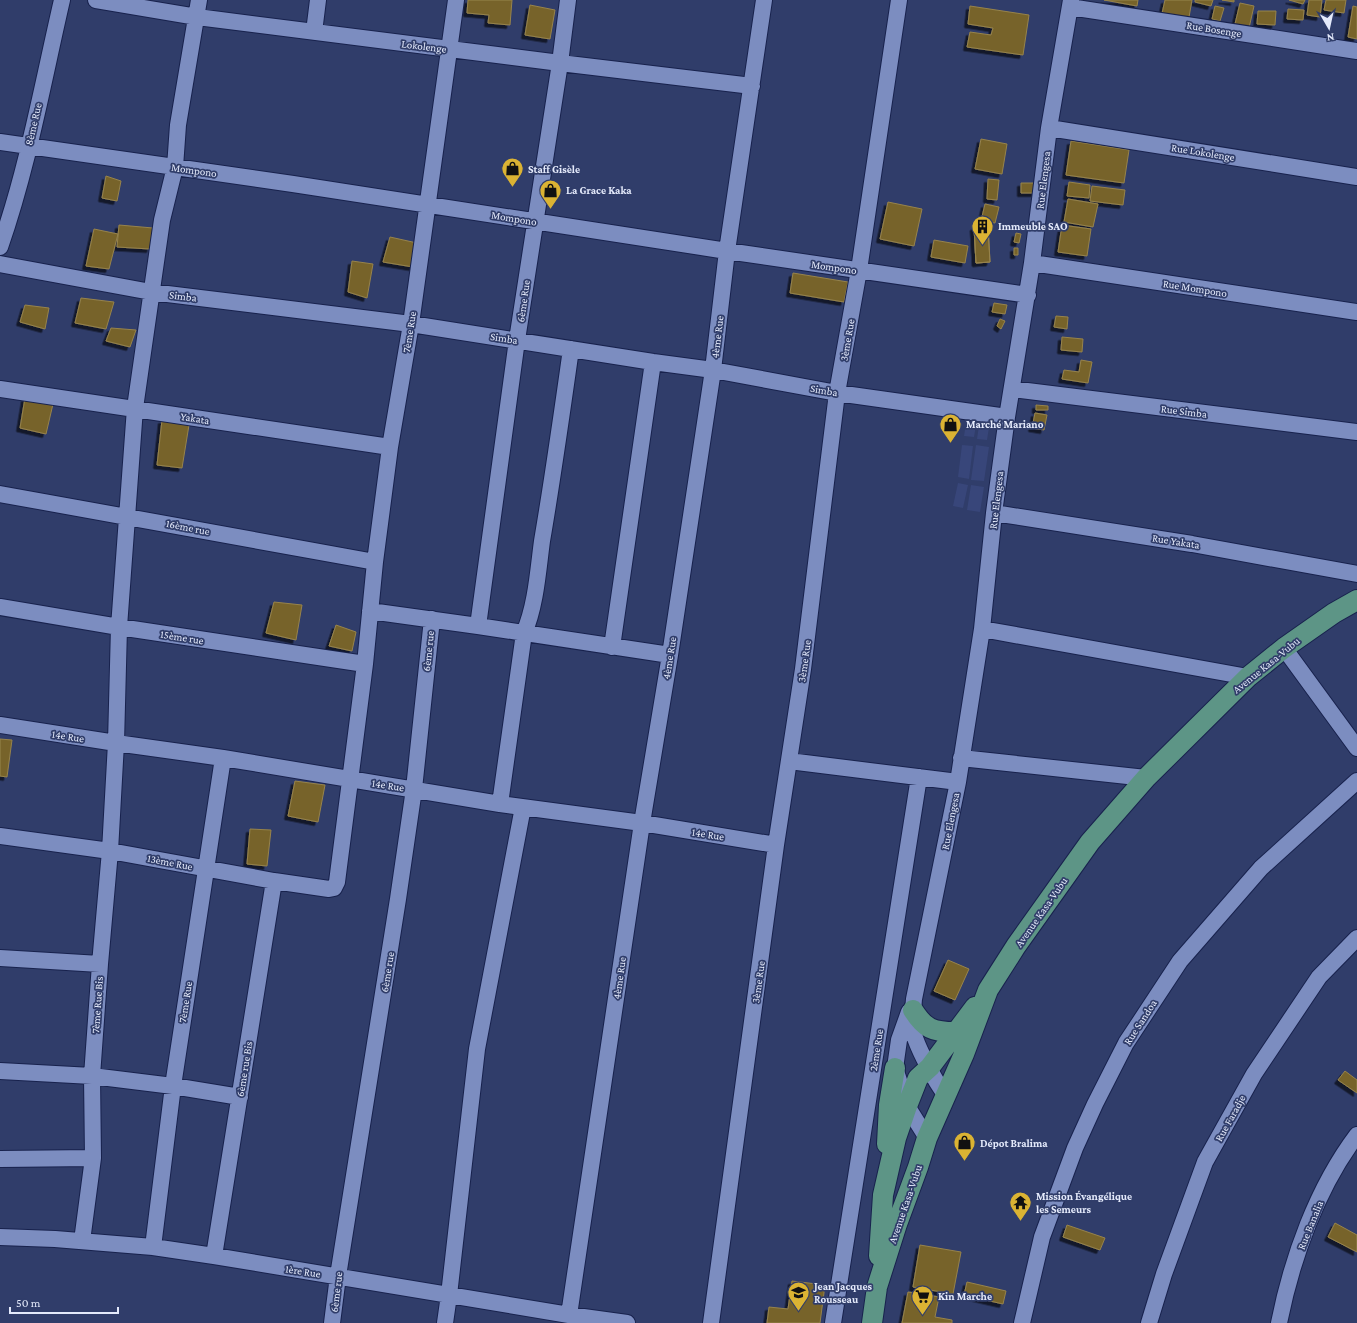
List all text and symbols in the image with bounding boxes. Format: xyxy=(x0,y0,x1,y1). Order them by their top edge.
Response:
north arrow xyxy=(1309,8,1349,48)
street label: Rue Bosenge xyxy=(1186,19,1242,40)
text: N xyxy=(1325,31,1335,44)
street label: Lokolenge xyxy=(401,37,447,56)
street label: 8ème Rue xyxy=(22,101,44,146)
street label: Rue Lokolenge xyxy=(1170,141,1236,164)
street label: Rue Elengesa xyxy=(1034,151,1053,210)
shop icon: Staff Gisèle xyxy=(499,156,525,189)
street label: Mompono xyxy=(170,161,218,180)
place label: Staff Gisèle xyxy=(528,163,580,175)
shop icon: La Grace Kaka xyxy=(538,177,564,210)
place label: La Grace Kaka xyxy=(566,184,632,196)
street label: Mompono xyxy=(490,208,538,229)
building icon: Immeuble SAO xyxy=(969,213,995,246)
place label: Immeuble SAO xyxy=(998,220,1068,232)
street label: Mompono xyxy=(810,258,858,277)
street label: Rue Mompono xyxy=(1162,277,1228,300)
street label: 6ème Rue xyxy=(514,279,532,323)
street label: Simba xyxy=(169,288,197,304)
street label: 7ème Rue xyxy=(400,310,418,354)
street label: 4ème Rue xyxy=(708,315,726,359)
street label: 3ème Rue xyxy=(837,318,857,362)
street label: Simba xyxy=(489,330,519,346)
street label: Simba xyxy=(809,382,839,398)
street label: Rue Simba xyxy=(1160,402,1208,420)
street label: Yakata xyxy=(180,410,210,426)
shop icon: Marché Mariano xyxy=(938,411,964,444)
place label: Marché Mariano xyxy=(966,418,1044,430)
street label: Rue Elengesa xyxy=(987,471,1006,530)
street label: 16ème rue xyxy=(165,517,211,537)
street label: Rue Yakata xyxy=(1151,531,1201,551)
street label: 15ème rue xyxy=(159,628,205,646)
street label: 6ème rue xyxy=(420,630,436,672)
street label: Avenue Kasa-Vubu xyxy=(1230,634,1302,696)
street label: 4ème Rue xyxy=(660,636,678,680)
street label: 3ème Rue xyxy=(795,639,813,683)
street label: 14e Rue xyxy=(51,728,85,745)
street label: 14e Rue xyxy=(371,777,405,794)
street label: Rue Elengesa xyxy=(939,791,962,851)
street label: 14e Rue xyxy=(691,826,725,843)
street label: 13ème Rue xyxy=(146,852,194,872)
street label: Avenue Kasa-Vubu xyxy=(1012,875,1070,949)
street label: 6ème rue xyxy=(378,951,396,993)
street label: 4ème Rue xyxy=(610,956,628,1000)
street label: 3ème Rue xyxy=(749,960,767,1004)
street label: 7ème Rue Bis xyxy=(89,976,105,1034)
street label: 7ème Rue xyxy=(176,980,194,1024)
street label: Rue Sandoa xyxy=(1121,997,1159,1047)
street label: 2ème Rue xyxy=(867,1028,885,1072)
street label: 6ème rue Bis xyxy=(234,1040,254,1098)
street label: Rue Faradje xyxy=(1212,1093,1249,1144)
shop icon: Dépot Bralima xyxy=(951,1130,977,1163)
place label: Dépot Bralima xyxy=(980,1137,1048,1149)
street label: Avenue Kasa-Vubu xyxy=(886,1163,924,1245)
temple icon: Mission Évangélique les Semeurs xyxy=(1007,1189,1033,1222)
place label: Mission Évangélique les Semeurs xyxy=(1036,1190,1132,1215)
street label: Rue Banalia xyxy=(1295,1199,1325,1251)
street label: 1ère Rue xyxy=(284,1262,322,1280)
street label: 6ème rue xyxy=(328,1271,344,1313)
school or university icon: Jean Jacques Rousseau xyxy=(786,1279,812,1312)
place label: Jean Jacques Rousseau xyxy=(813,1280,873,1305)
supermarket icon: Kin Marche xyxy=(910,1283,936,1316)
scale bar xyxy=(10,1289,118,1315)
place label: Kin Marche xyxy=(938,1290,992,1302)
text: 50 m xyxy=(16,1296,41,1310)

